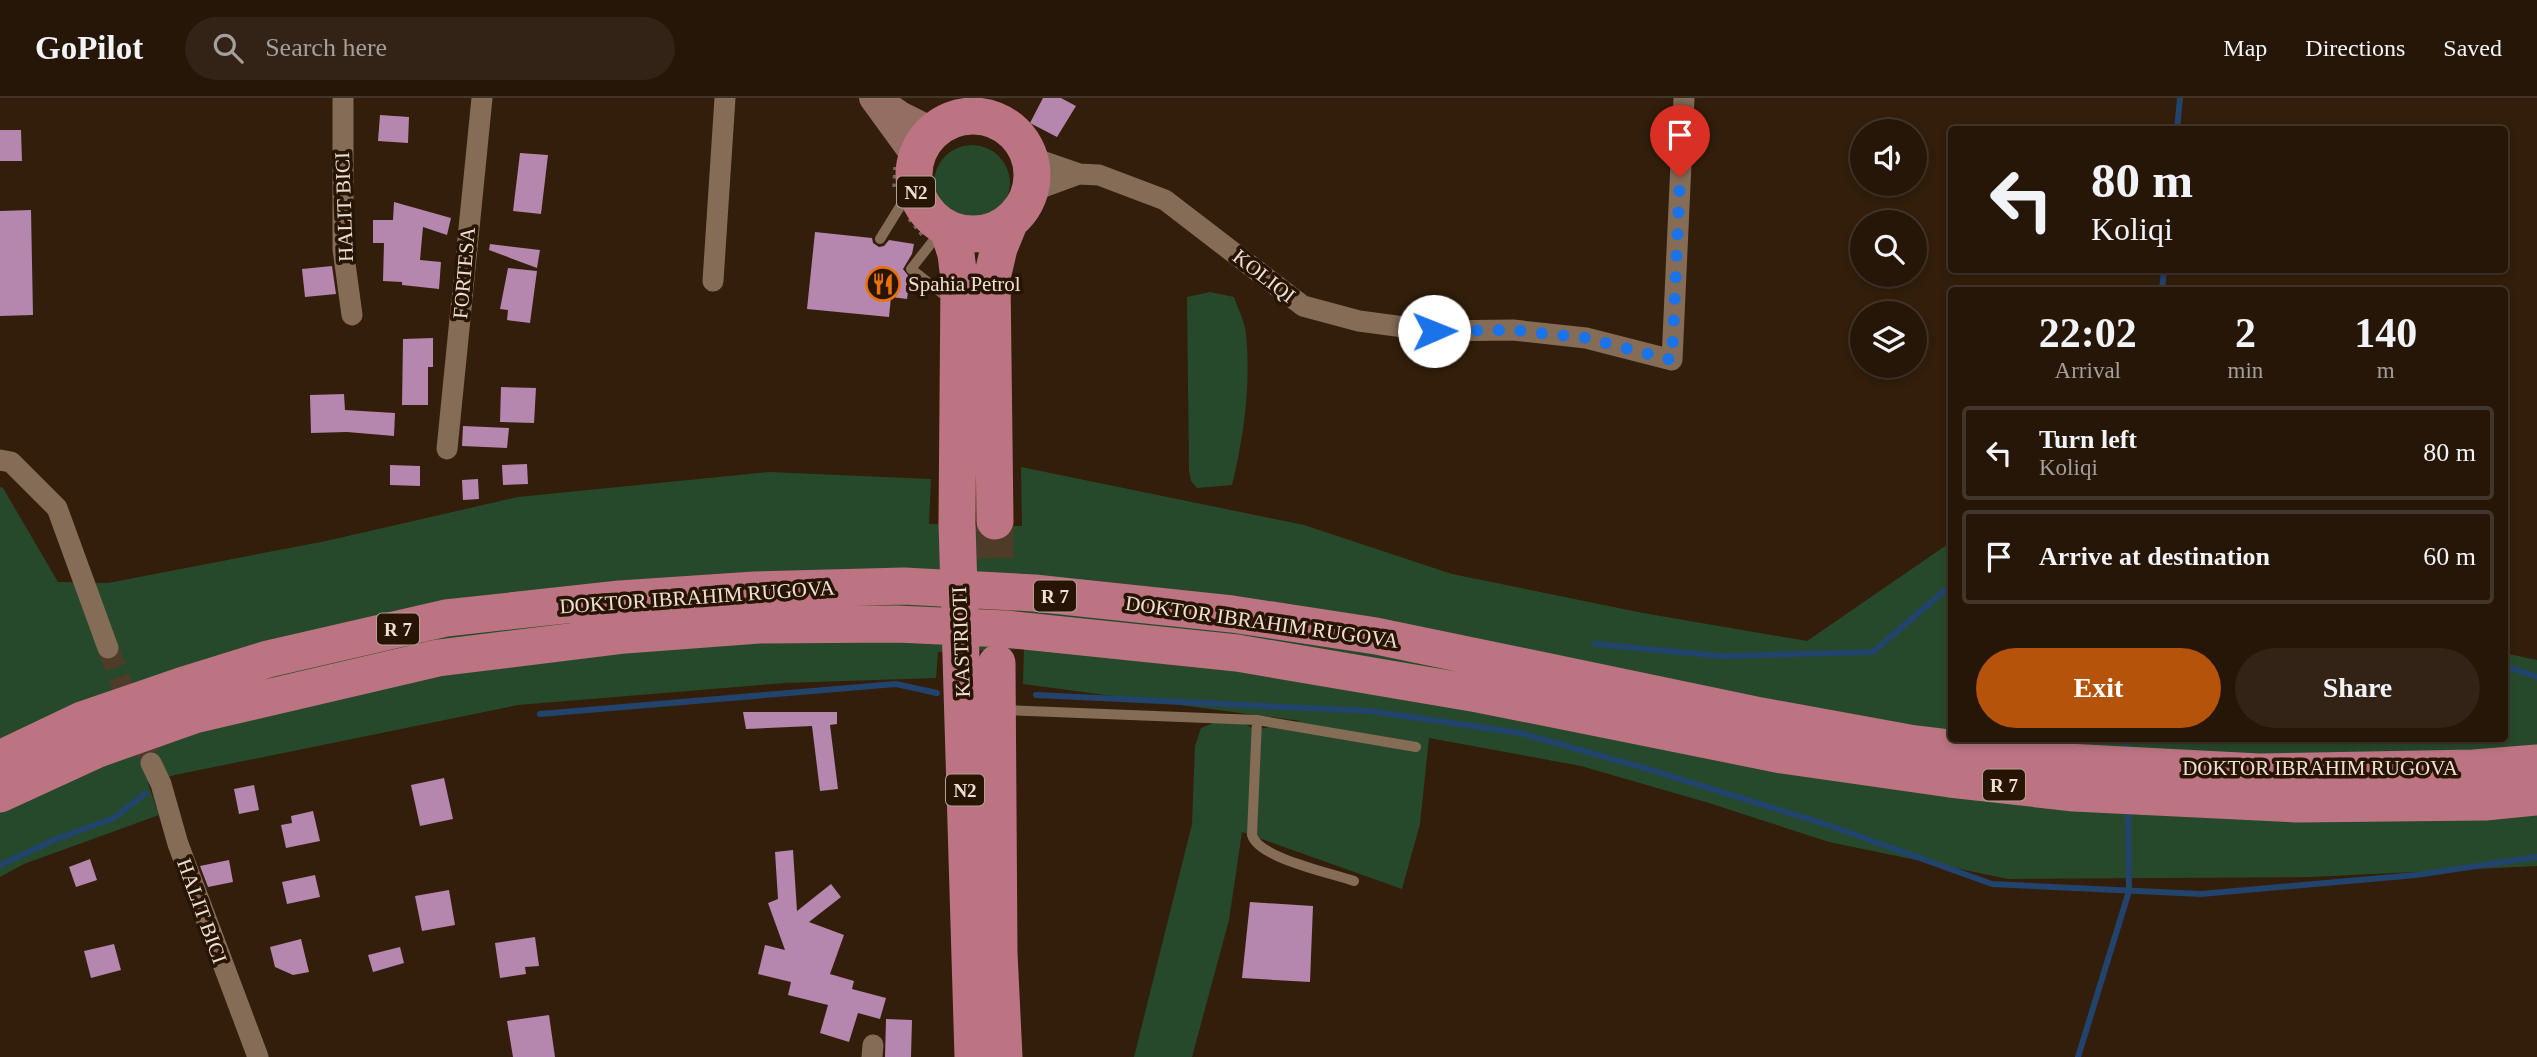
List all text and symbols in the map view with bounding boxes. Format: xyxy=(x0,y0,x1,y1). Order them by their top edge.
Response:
search box xyxy=(185,17,675,80)
icon: search xyxy=(209,29,247,67)
text: GoPilot xyxy=(35,30,143,66)
text: Search here xyxy=(265,33,387,62)
text: Map xyxy=(2223,35,2267,61)
text: Directions xyxy=(2305,35,2405,61)
text: Saved xyxy=(2443,35,2502,61)
pin xyxy=(1650,105,1710,177)
icon: arrive xyxy=(1661,116,1699,154)
map controls xyxy=(1850,119,1927,378)
button: sound xyxy=(1850,119,1927,196)
street label: HALIT BICI xyxy=(330,152,358,262)
text: 80 m xyxy=(2091,153,2193,208)
icon: left xyxy=(1976,154,2067,245)
road number: N2 xyxy=(897,176,935,208)
button: search xyxy=(1850,210,1927,287)
text: Koliqi xyxy=(2091,211,2173,247)
street label: FORTESA xyxy=(448,225,480,320)
street label: KOLIQI xyxy=(1228,244,1300,308)
restaurant icon: Spahia Petrol xyxy=(864,265,902,303)
place label: Spahia Petrol xyxy=(908,272,1021,296)
position arrow xyxy=(1397,294,1471,368)
button: layers xyxy=(1850,301,1927,378)
text: 22:02 xyxy=(2039,310,2137,356)
text: 2 xyxy=(2235,310,2256,356)
text: 140 xyxy=(2354,310,2417,356)
text: Arrival xyxy=(2055,358,2121,383)
text: min xyxy=(2228,358,2263,383)
text: m xyxy=(2377,358,2395,383)
text: Turn left xyxy=(2039,425,2137,454)
icon: left xyxy=(1980,434,2018,472)
text: 80 m xyxy=(2423,438,2476,467)
text: Koliqi xyxy=(2039,455,2098,480)
icon: arrive xyxy=(1980,538,2018,576)
text: Arrive at destination xyxy=(2039,542,2270,571)
text: 60 m xyxy=(2423,542,2476,571)
street label: DOKTOR IBRAHIM RUGOVA xyxy=(559,575,836,619)
road number: R 7 xyxy=(1034,580,1076,611)
street label: KASTRIOTI xyxy=(947,586,975,698)
street label: DOKTOR IBRAHIM RUGOVA xyxy=(1124,591,1401,653)
road number: R 7 xyxy=(377,614,419,644)
button: Exit xyxy=(1976,648,2221,728)
button: Share xyxy=(2235,648,2480,728)
street label: DOKTOR IBRAHIM RUGOVA xyxy=(2182,756,2459,780)
road number: R 7 xyxy=(1983,770,2025,800)
road number: N2 xyxy=(946,775,984,806)
street label: HALIT BICI xyxy=(172,855,232,967)

